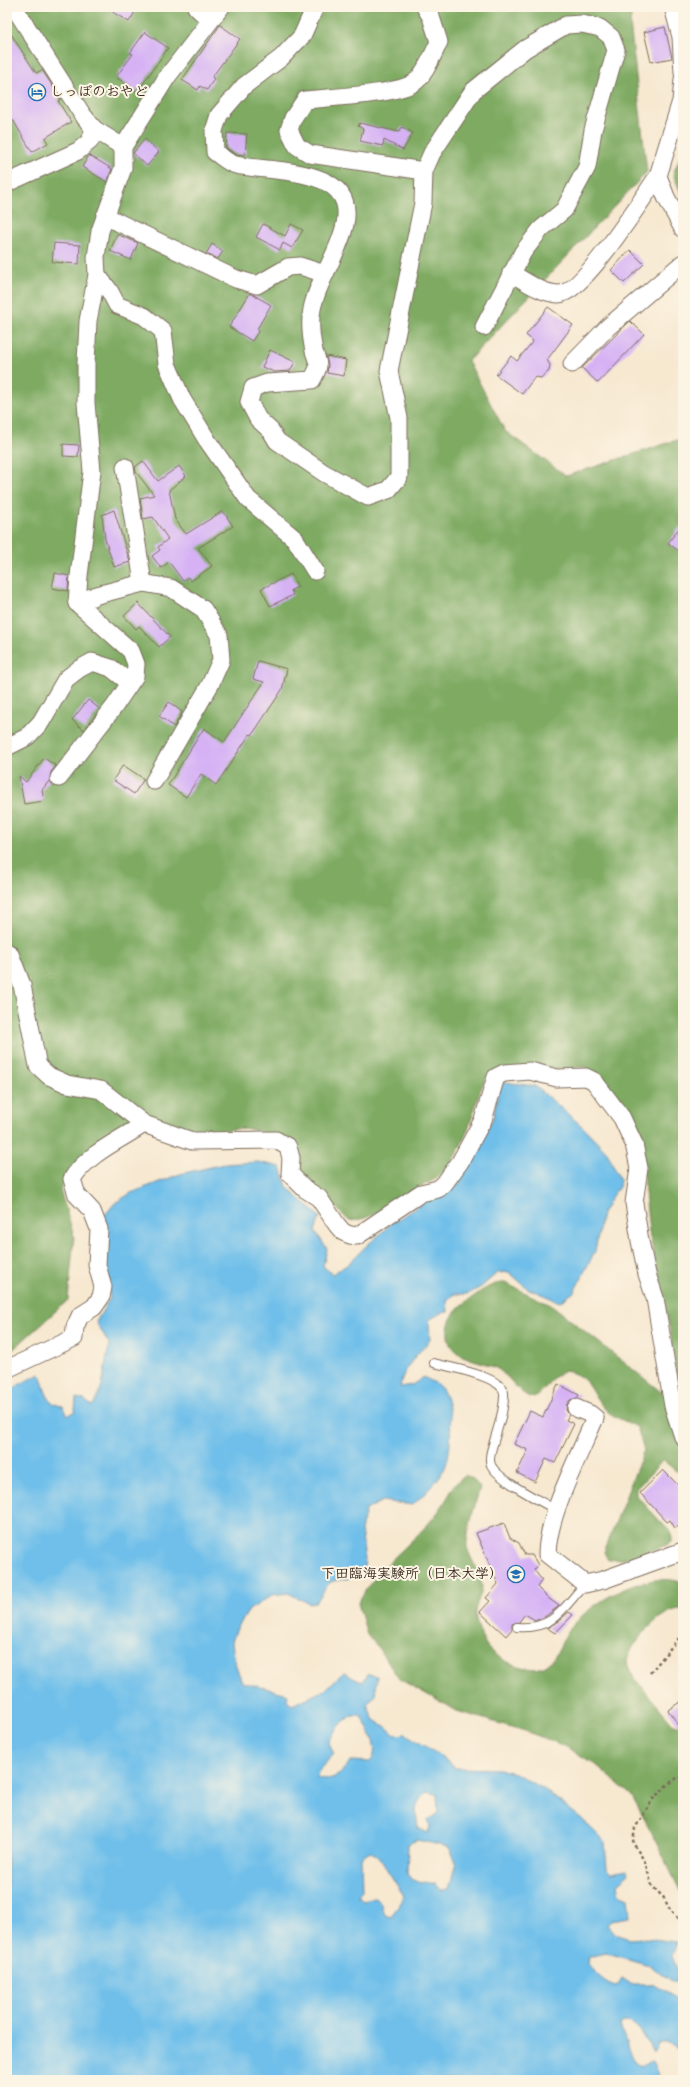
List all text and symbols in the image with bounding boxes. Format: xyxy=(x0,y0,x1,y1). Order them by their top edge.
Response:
hotel icon: しっぽのおやど xyxy=(27,82,47,102)
place label: しっぽのおやど xyxy=(50,83,148,101)
school or university icon: 下田臨海実験所（日本大学） xyxy=(506,1564,526,1584)
place label: 下田臨海実験所（日本大学） xyxy=(321,1565,503,1583)

